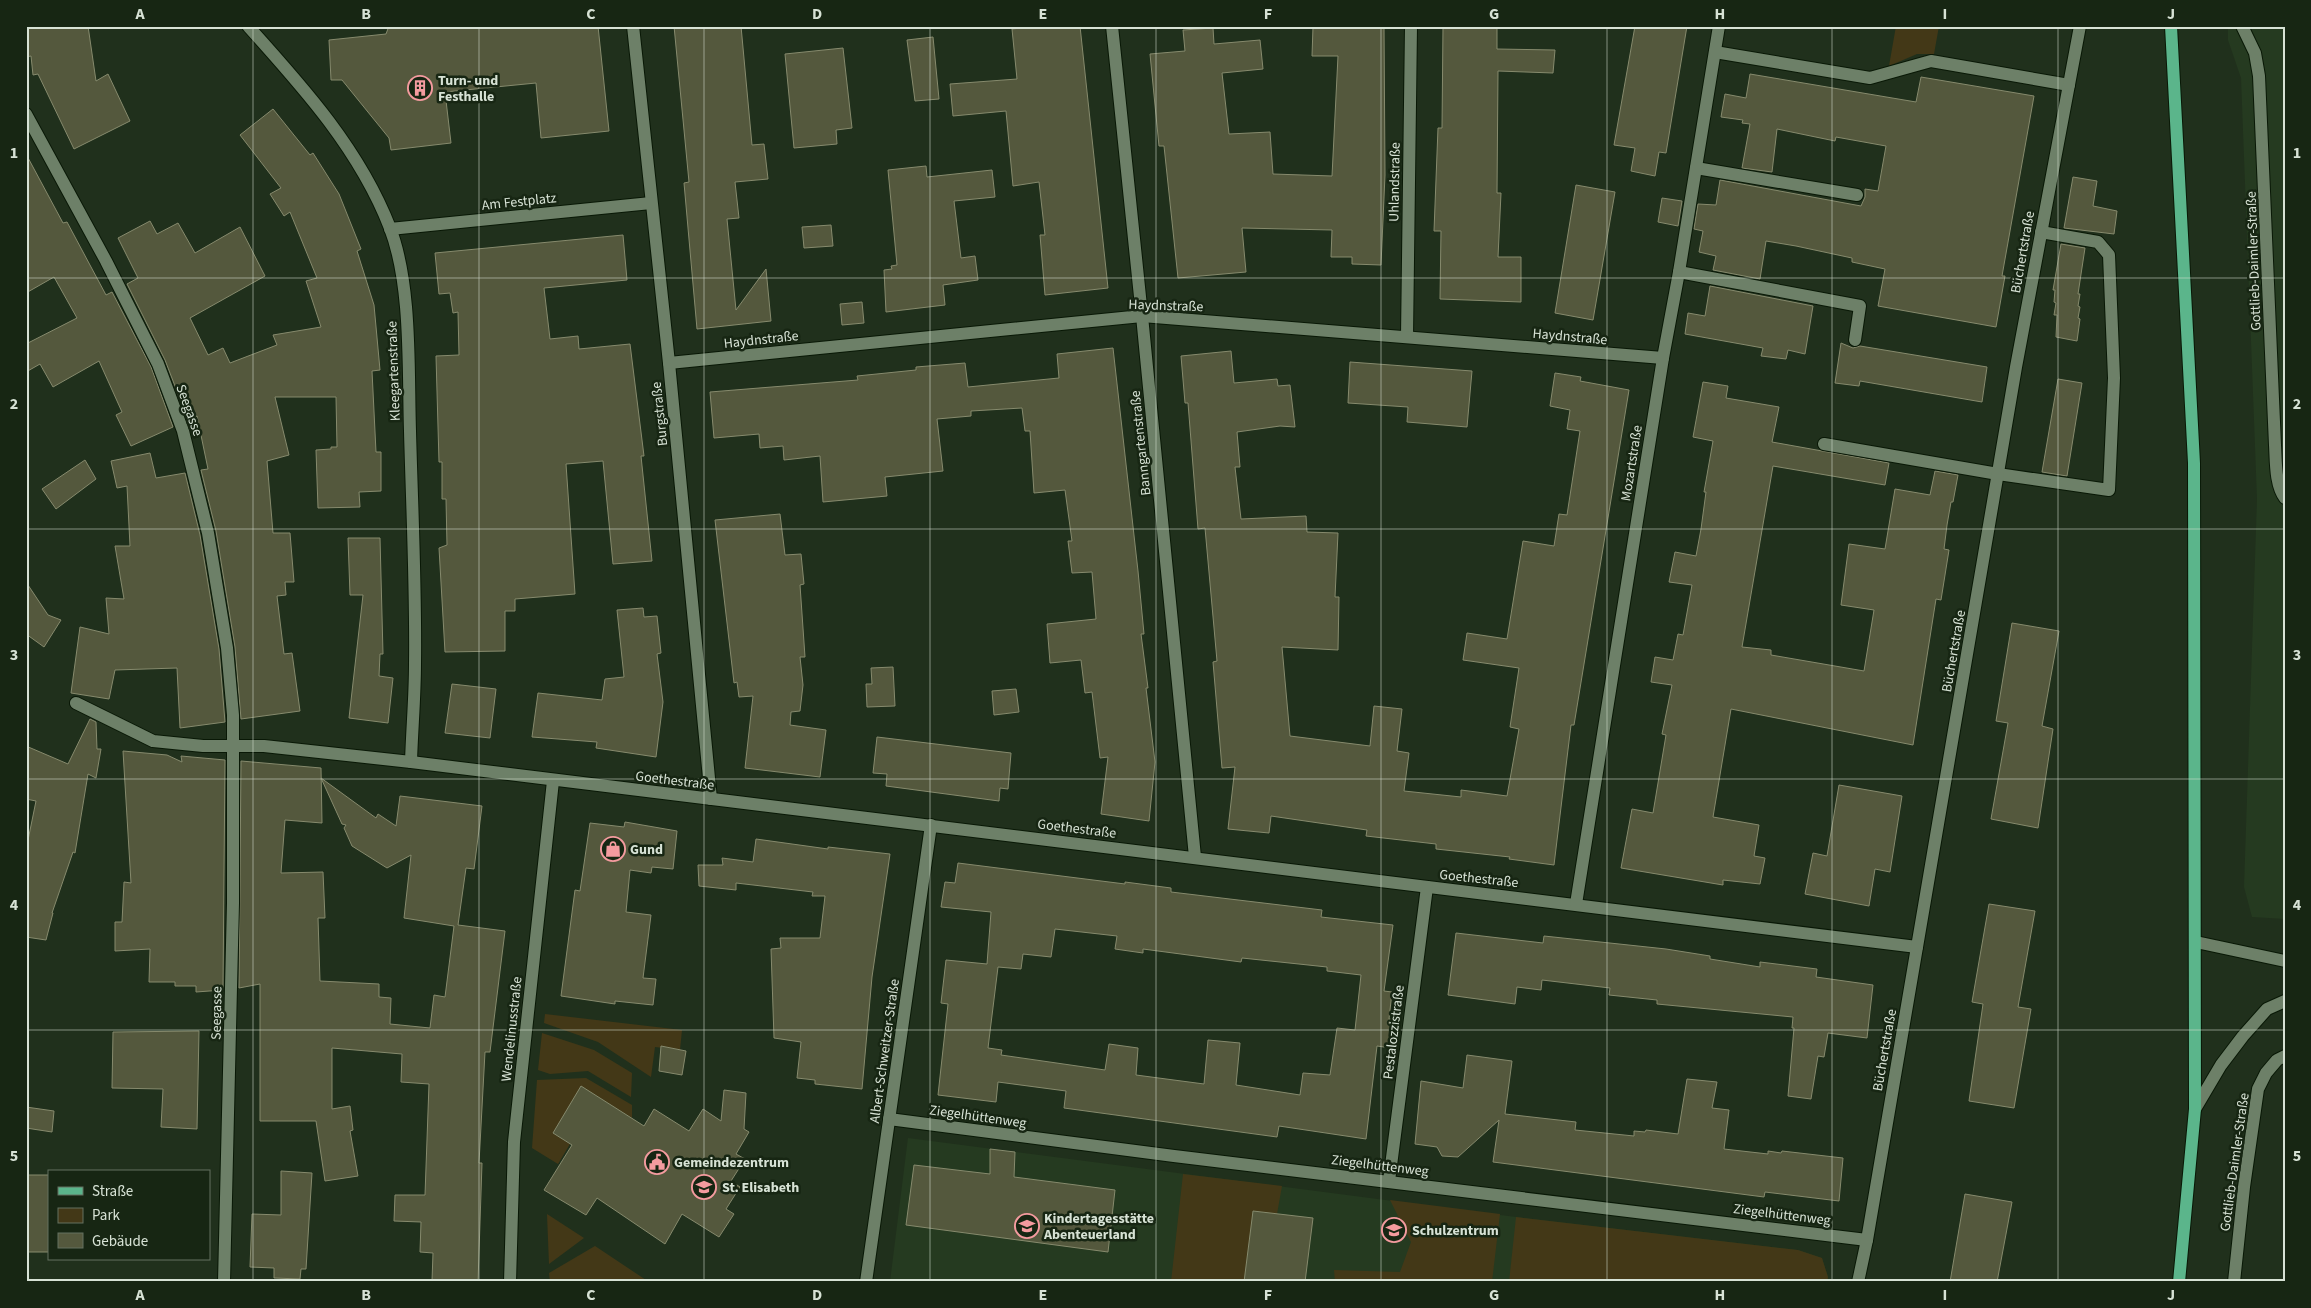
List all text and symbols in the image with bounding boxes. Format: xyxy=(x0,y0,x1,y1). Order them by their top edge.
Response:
text: A xyxy=(134,3,145,25)
text: B xyxy=(361,3,371,25)
text: C xyxy=(586,3,596,25)
text: D xyxy=(812,3,822,25)
text: E xyxy=(1039,3,1047,25)
text: F xyxy=(1264,3,1272,25)
text: G xyxy=(1489,3,1499,25)
text: H xyxy=(1715,3,1725,25)
text: I xyxy=(1943,3,1947,25)
text: J xyxy=(2167,3,2175,25)
place label: Turn- und Festhalle xyxy=(438,71,498,107)
building icon: Turn- und Festhalle xyxy=(407,75,433,101)
text: 1 xyxy=(10,142,18,164)
street label: Uhlandstraße xyxy=(1384,142,1406,222)
text: 1 xyxy=(2293,142,2301,164)
street label: Am Festplatz xyxy=(481,188,557,216)
street label: Gottlieb-Daimler-Straße xyxy=(2242,191,2266,331)
street label: Büchertstraße xyxy=(2006,209,2040,295)
street label: Haydnstraße xyxy=(1128,295,1204,317)
street label: Kleegartenstraße xyxy=(382,320,406,421)
street label: Haydnstraße xyxy=(1532,324,1608,350)
street label: Haydnstraße xyxy=(723,326,799,354)
street label: Burgstraße xyxy=(647,381,673,447)
street label: Seegasse xyxy=(170,382,208,439)
street label: Banngartenstraße xyxy=(1126,389,1156,496)
text: 2 xyxy=(10,393,18,415)
text: 2 xyxy=(2293,393,2301,415)
street label: Mozartstraße xyxy=(1616,424,1648,503)
street label: Büchertstraße xyxy=(1937,608,1971,694)
text: 3 xyxy=(10,644,18,666)
text: 3 xyxy=(2293,644,2301,666)
street label: Goethestraße xyxy=(634,766,715,796)
street label: Goethestraße xyxy=(1036,814,1117,844)
shop icon: Gund xyxy=(600,836,626,862)
place label: Gund xyxy=(630,840,663,860)
street label: Goethestraße xyxy=(1438,865,1519,893)
text: 4 xyxy=(10,894,19,916)
text: 4 xyxy=(2293,894,2302,916)
street label: Wendelinusstraße xyxy=(497,976,527,1083)
street label: Albert-Schweitzer-Straße xyxy=(865,978,905,1125)
street label: Pestalozzistraße xyxy=(1378,984,1410,1080)
street label: Seegasse xyxy=(207,986,227,1040)
street label: Büchertstraße xyxy=(1868,1007,1902,1093)
street label: Gottlieb-Daimler-Straße xyxy=(2215,1092,2255,1233)
street label: Ziegelhüttenweg xyxy=(928,1100,1028,1134)
text: 5 xyxy=(10,1145,18,1167)
text: 5 xyxy=(2293,1145,2301,1167)
public building icon: Gemeindezentrum xyxy=(644,1149,670,1175)
street label: Ziegelhüttenweg xyxy=(1330,1150,1430,1182)
place label: Gemeindezentrum xyxy=(674,1153,789,1173)
legend xyxy=(48,1170,210,1260)
school or university icon: St. Elisabeth xyxy=(691,1174,717,1200)
place label: St. Elisabeth xyxy=(722,1178,799,1198)
text: Straße xyxy=(92,1181,133,1202)
street label: Ziegelhüttenweg xyxy=(1732,1199,1832,1231)
text: Park xyxy=(92,1205,121,1226)
place label: Kindertagesstätte Abenteuerland xyxy=(1043,1209,1154,1245)
school or university icon: Kindertagesstätte Abenteuerland xyxy=(1014,1213,1040,1239)
school or university icon: Schulzentrum xyxy=(1381,1217,1407,1243)
place label: Schulzentrum xyxy=(1412,1221,1499,1241)
text: Gebäude xyxy=(92,1231,148,1252)
text: A xyxy=(134,1284,145,1306)
text: B xyxy=(361,1284,371,1306)
text: C xyxy=(586,1284,596,1306)
text: D xyxy=(812,1284,822,1306)
text: E xyxy=(1039,1284,1047,1306)
text: F xyxy=(1264,1284,1272,1306)
text: G xyxy=(1489,1284,1499,1306)
text: H xyxy=(1715,1284,1725,1306)
text: I xyxy=(1943,1284,1947,1306)
text: J xyxy=(2167,1284,2175,1306)

